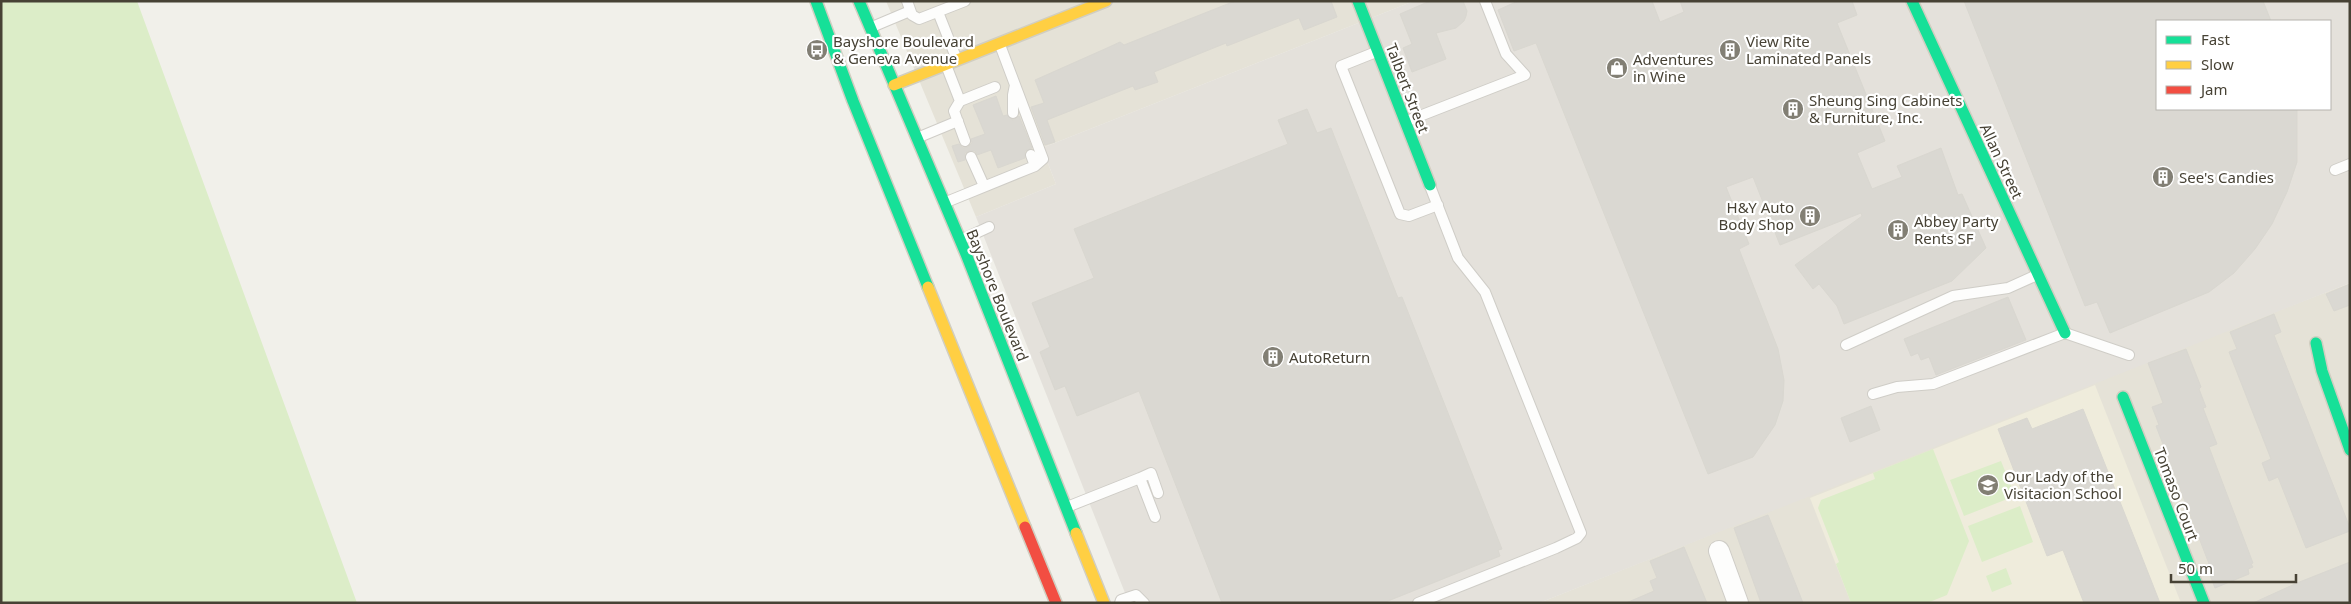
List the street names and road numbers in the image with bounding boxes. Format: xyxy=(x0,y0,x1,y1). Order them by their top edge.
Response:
street label: Talbert Street xyxy=(1382,40,1434,136)
street label: Allan Street xyxy=(1976,120,2028,202)
street label: Bayshore Boulevard xyxy=(962,226,1034,364)
street label: Tomaso Court xyxy=(2150,444,2204,544)

